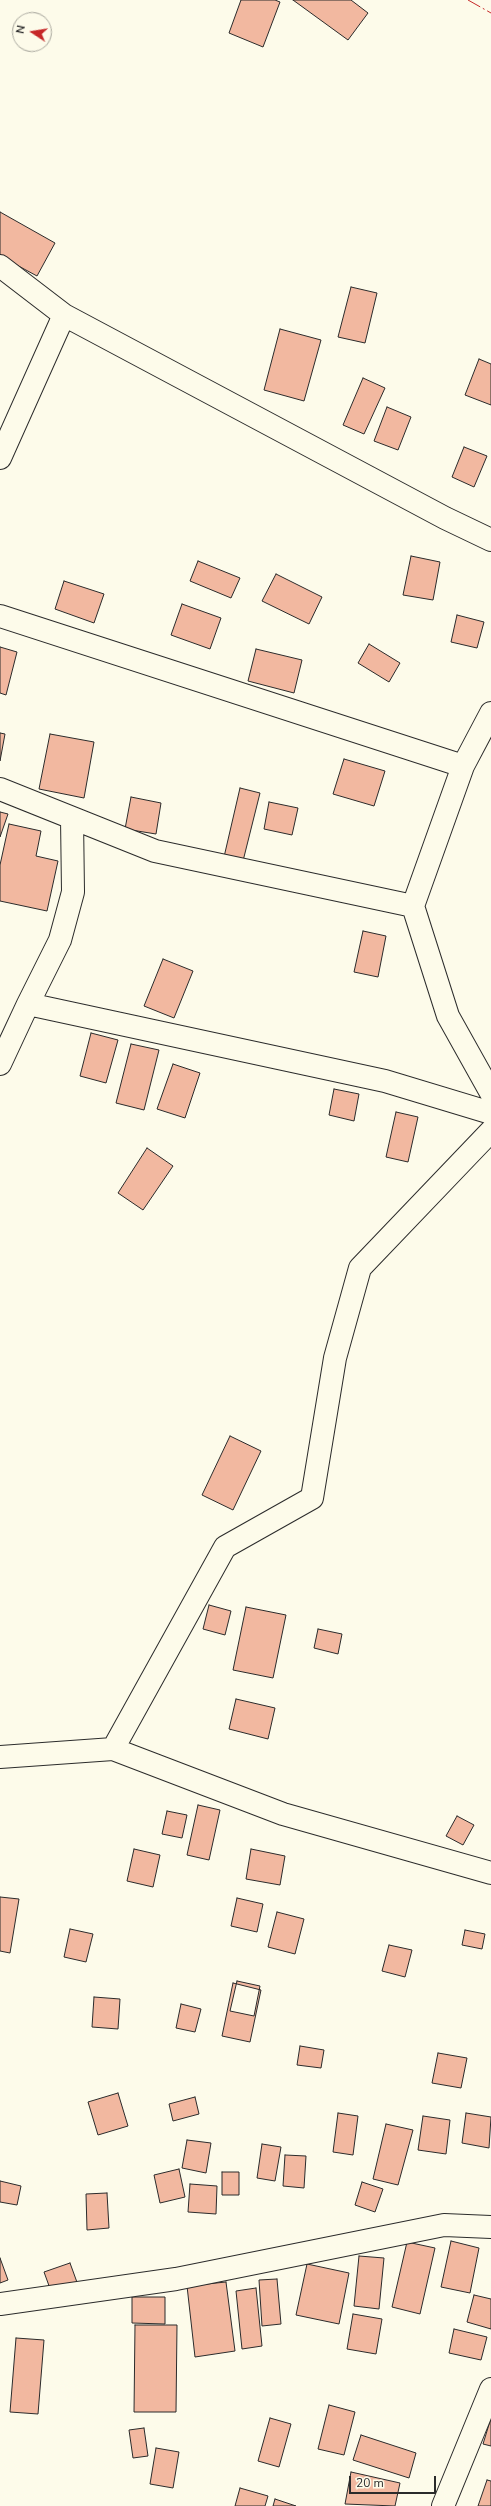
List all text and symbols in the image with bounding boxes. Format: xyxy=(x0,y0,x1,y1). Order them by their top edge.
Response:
north arrow xyxy=(12,12,52,52)
text: N xyxy=(13,24,29,35)
scale bar xyxy=(351,2468,438,2494)
text: 20 m xyxy=(356,2475,384,2491)

